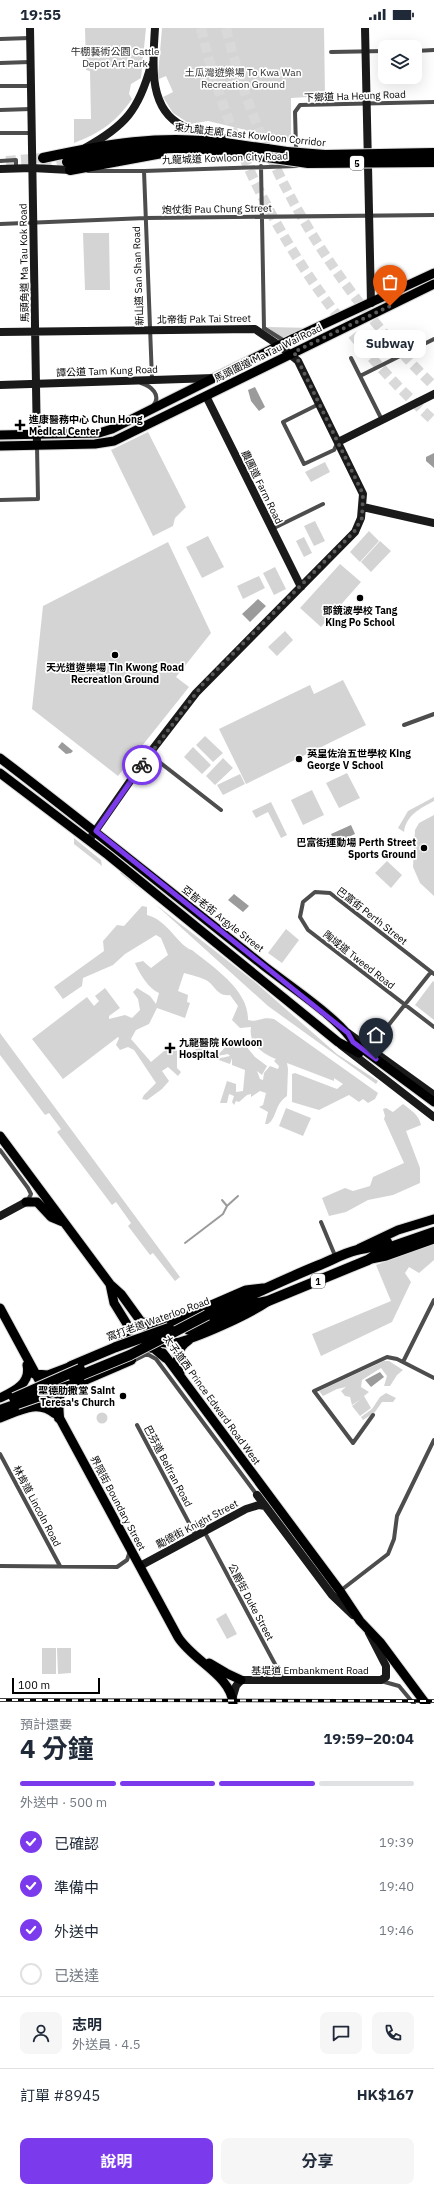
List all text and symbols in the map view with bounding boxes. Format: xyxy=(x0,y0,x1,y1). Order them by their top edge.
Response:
text: 19:55 xyxy=(20,5,61,24)
map controls xyxy=(378,40,422,84)
button: layers xyxy=(378,40,422,84)
park label: 牛棚藝術公園 Cattle Depot Art Park xyxy=(70,45,160,70)
park label: 土瓜灣遊樂場 To Kwa Wan Recreation Ground xyxy=(185,66,301,91)
street label: 下鄉道 Ha Heung Road xyxy=(304,88,406,104)
street label: 東九龍走廊 East Kowloon Corridor xyxy=(174,121,327,149)
street label: 九龍城道 Kowloon City Road xyxy=(162,149,288,167)
road number: 5 xyxy=(350,156,364,170)
street label: 炮仗街 Pau Chung Street xyxy=(162,202,273,216)
street label: 馬頭角道 Ma Tau Kok Road xyxy=(16,203,32,323)
street label: 新山道 San Shan Road xyxy=(130,226,146,326)
pin xyxy=(373,265,407,306)
icon: bag xyxy=(379,271,401,293)
street label: 北帝街 Pak Tai Street xyxy=(157,312,252,326)
street label: 馬頭圍道 Ma Tau Wai Road xyxy=(212,321,324,385)
callout: Subway xyxy=(354,330,426,358)
text: Subway xyxy=(366,335,414,352)
street label: 譚公道 Tam Kung Road xyxy=(56,363,158,379)
place label: 進康醫務中心 Chun Hong Medical Center xyxy=(28,413,143,438)
marker: 進康醫務中心 Chun Hong Medical Center xyxy=(14,419,26,431)
street label: 農圃道 Farm Road xyxy=(238,448,286,526)
marker: 鄧鏡波學校 Tang King Po School xyxy=(355,593,365,603)
place label: 鄧鏡波學校 Tang King Po School xyxy=(323,604,398,629)
marker: 天光道遊樂場 Tin Kwong Road Recreation Ground xyxy=(110,650,120,660)
place label: 天光道遊樂場 Tin Kwong Road Recreation Ground xyxy=(46,661,184,686)
courier xyxy=(122,745,162,785)
place label: 英皇佐治五世學校 King George V School xyxy=(307,747,411,772)
icon: bike xyxy=(131,754,153,776)
marker: 英皇佐治五世學校 King George V School xyxy=(294,754,304,764)
place label: 巴富街運動場 Perth Street Sports Ground xyxy=(296,836,416,861)
marker: 巴富街運動場 Perth Street Sports Ground xyxy=(419,843,429,853)
street label: 亞皆老街 Argyle Street xyxy=(179,883,267,955)
street label: 巴富街 Perth Street xyxy=(334,884,410,948)
street label: 陶域道 Tweed Road xyxy=(321,928,397,992)
pin xyxy=(359,1018,393,1059)
icon: home xyxy=(365,1024,387,1046)
place label: 九龍醫院 Kowloon Hospital xyxy=(179,1036,262,1061)
marker: 九龍醫院 Kowloon Hospital xyxy=(164,1042,176,1054)
road number: 1 xyxy=(311,1274,325,1288)
street label: 窩打老道 Waterloo Road xyxy=(105,1294,211,1344)
street label: 太子道西 Prince Edward Road West xyxy=(161,1333,264,1468)
place label: 聖德肋撒堂 Saint Teresa's Church xyxy=(38,1384,115,1409)
marker: 聖德肋撒堂 Saint Teresa's Church xyxy=(118,1391,128,1401)
street label: 巴芬道 Belfran Road xyxy=(141,1423,195,1509)
street label: 界限街 Boundary Street xyxy=(87,1453,149,1553)
street label: 林肯道 Lincoln Road xyxy=(10,1463,64,1549)
street label: 勵德街 Knight Street xyxy=(154,1497,241,1551)
street label: 公爵街 Duke Street xyxy=(225,1561,277,1643)
street label: 基堤道 Embankment Road xyxy=(251,1664,369,1677)
scale bar xyxy=(12,1676,100,1695)
text: 100 m xyxy=(18,1678,50,1692)
text: 預計還要 xyxy=(20,1716,72,1733)
text: 19:59–20:04 xyxy=(323,1729,414,1748)
text: 4 分鐘 xyxy=(20,1731,94,1765)
text: 外送中 · 500 m xyxy=(20,1794,107,1811)
icon: check xyxy=(20,1831,42,1853)
text: 已確認 xyxy=(54,1834,99,1853)
text: 19:39 xyxy=(379,1834,414,1851)
icon: check xyxy=(20,1875,42,1897)
text: 準備中 xyxy=(54,1878,99,1897)
text: 19:40 xyxy=(379,1878,414,1895)
icon: check xyxy=(20,1919,42,1941)
text: 外送中 xyxy=(54,1922,99,1941)
text: 19:46 xyxy=(379,1922,414,1939)
text: 已送達 xyxy=(54,1966,99,1985)
button: person xyxy=(20,2012,62,2054)
button: chat xyxy=(320,2012,362,2054)
button: phone xyxy=(372,2012,414,2054)
text: 志明 xyxy=(72,2015,102,2034)
text: 外送員 · 4.5 xyxy=(72,2036,141,2053)
text: HK$167 xyxy=(357,2085,414,2104)
text: 訂單 #8945 xyxy=(20,2086,100,2105)
button: 說明 xyxy=(20,2138,213,2184)
button: 分享 xyxy=(221,2138,414,2184)

